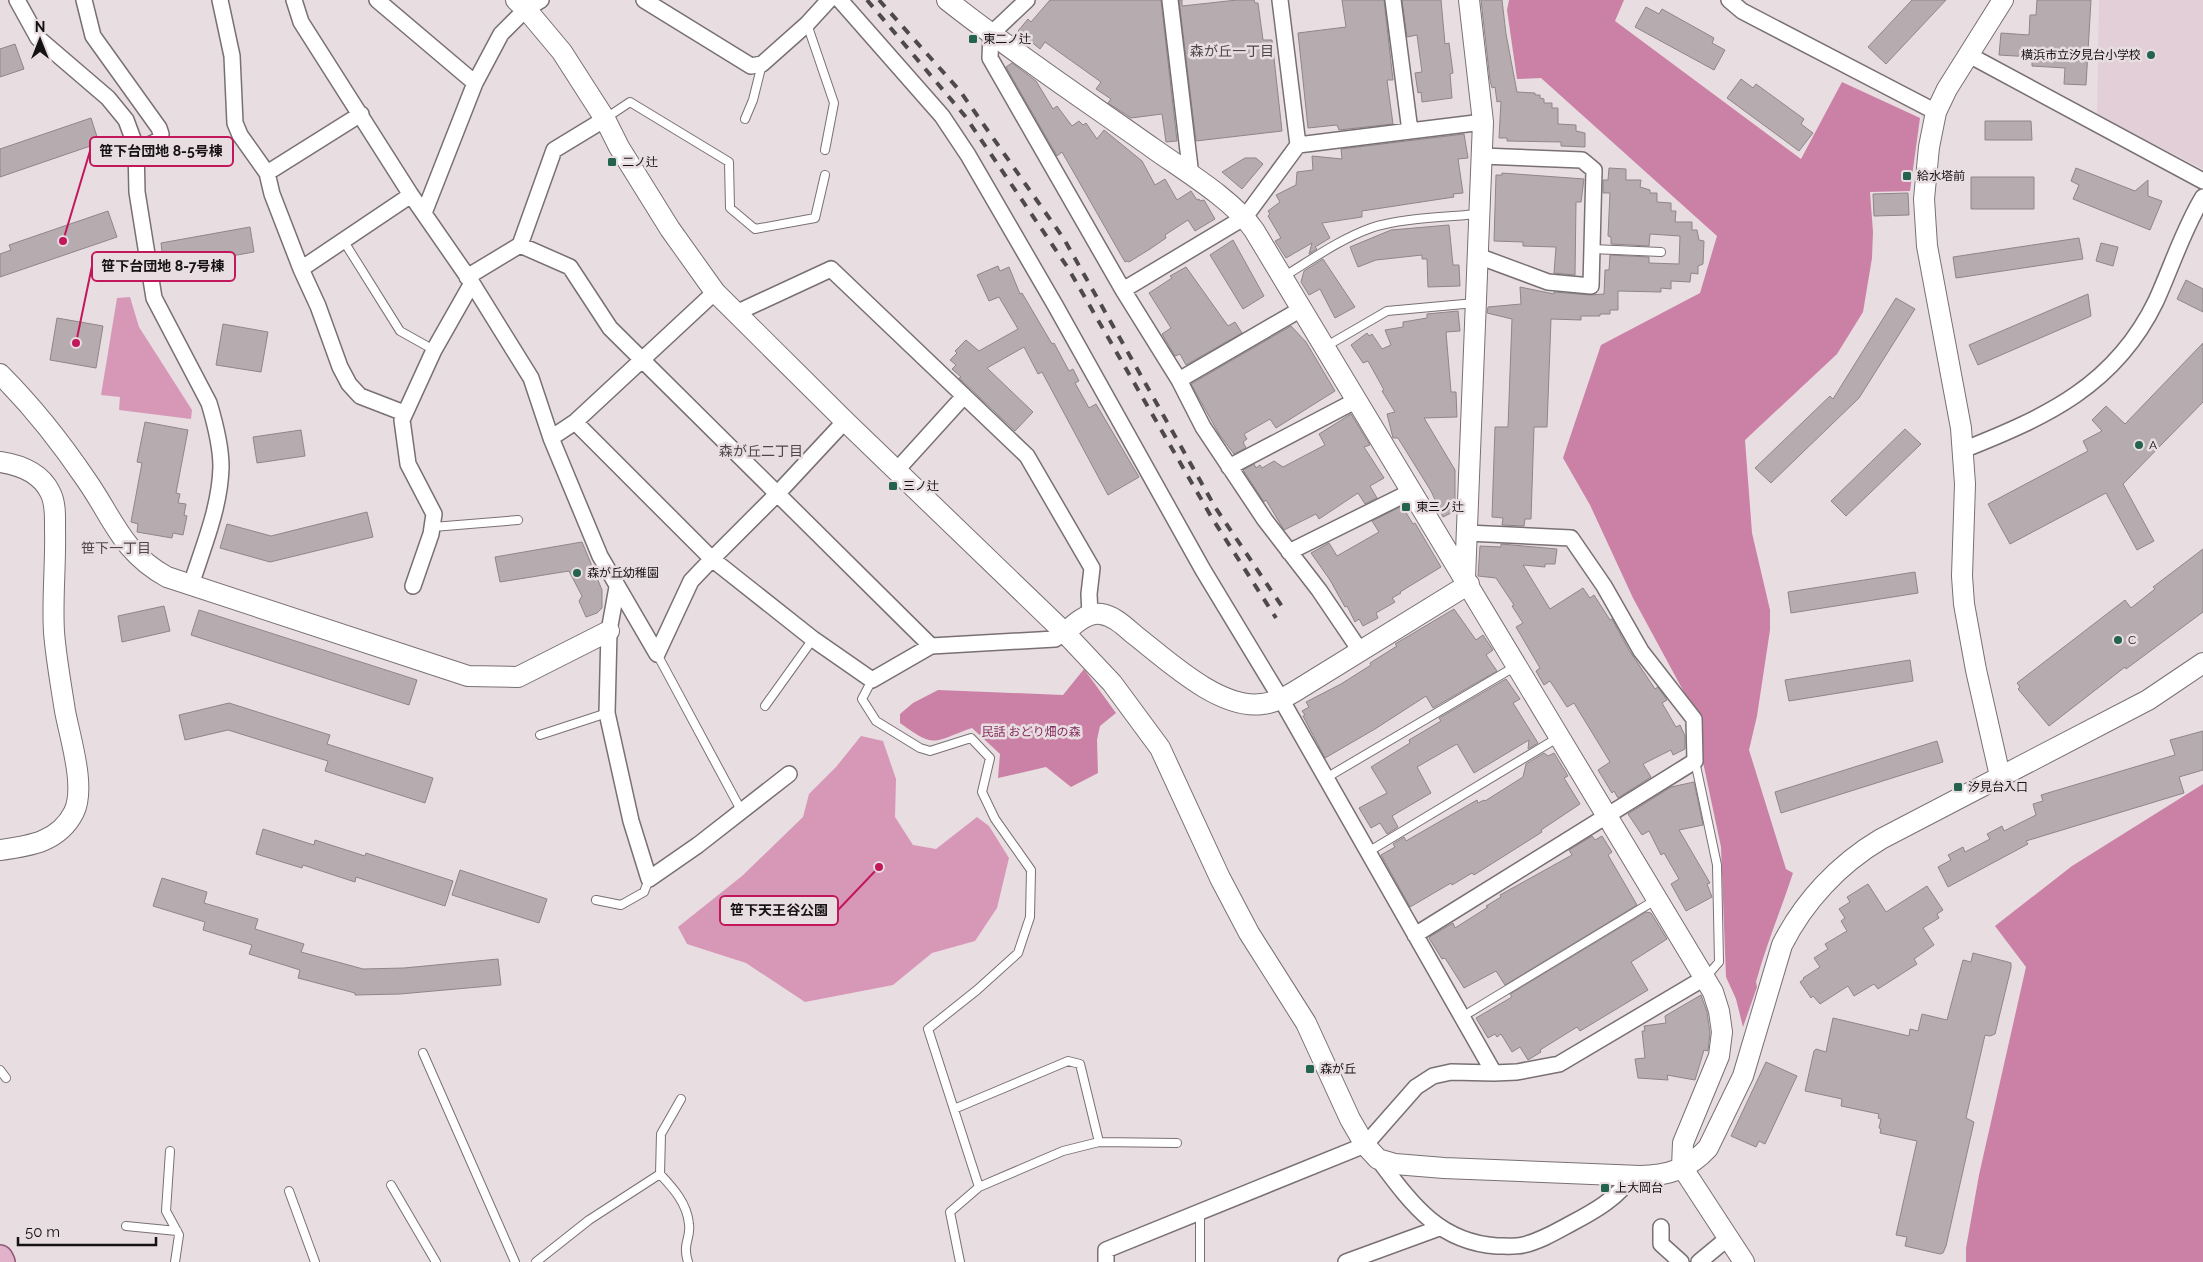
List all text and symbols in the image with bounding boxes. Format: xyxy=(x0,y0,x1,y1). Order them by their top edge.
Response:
north arrow xyxy=(15,15,65,65)
text: N xyxy=(35,19,45,35)
place label: 東二ノ辻 xyxy=(983,32,1031,46)
marker: 東二ノ辻 xyxy=(967,33,979,45)
district label: 森が丘一丁目 xyxy=(1190,43,1274,59)
place label: 横浜市立汐見台小学校 xyxy=(2021,48,2141,62)
marker: 横浜市立汐見台小学校 xyxy=(2145,49,2157,61)
callout: 笹下台団地 8-5号棟 xyxy=(90,137,233,166)
text: 笹下台団地 8-5号棟 xyxy=(99,143,223,159)
place label: 二ノ辻 xyxy=(622,155,658,169)
marker: 二ノ辻 xyxy=(606,156,618,168)
place label: 給水塔前 xyxy=(1917,169,1965,183)
marker: 給水塔前 xyxy=(1901,170,1913,182)
callout: 笹下台団地 8-7号棟 xyxy=(92,252,235,281)
text: 笹下台団地 8-7号棟 xyxy=(101,258,225,274)
place label: A xyxy=(2149,438,2157,452)
marker: A xyxy=(2133,439,2145,451)
district label: 森が丘二丁目 xyxy=(719,443,803,459)
place label: 三ノ辻 xyxy=(903,479,939,493)
marker: 三ノ辻 xyxy=(887,480,899,492)
place label: 東三ノ辻 xyxy=(1416,500,1464,514)
marker: 東三ノ辻 xyxy=(1400,501,1412,513)
district label: 笹下一丁目 xyxy=(81,540,151,556)
place label: 森が丘幼稚園 xyxy=(587,566,659,580)
marker: 森が丘幼稚園 xyxy=(571,567,583,579)
place label: C xyxy=(2128,633,2136,647)
marker: C xyxy=(2112,634,2124,646)
park label: 民話 おどり畑の森 xyxy=(981,725,1081,739)
place label: 汐見台入口 xyxy=(1968,780,2028,794)
marker: 汐見台入口 xyxy=(1952,781,1964,793)
callout: 笹下天王谷公園 xyxy=(720,896,838,925)
text: 笹下天王谷公園 xyxy=(730,902,828,918)
place label: 森が丘 xyxy=(1320,1062,1356,1076)
marker: 森が丘 xyxy=(1304,1063,1316,1075)
place label: 上大岡台 xyxy=(1615,1181,1663,1195)
marker: 上大岡台 xyxy=(1599,1182,1611,1194)
scale bar xyxy=(18,1214,155,1246)
text: 50 m xyxy=(25,1223,60,1241)

